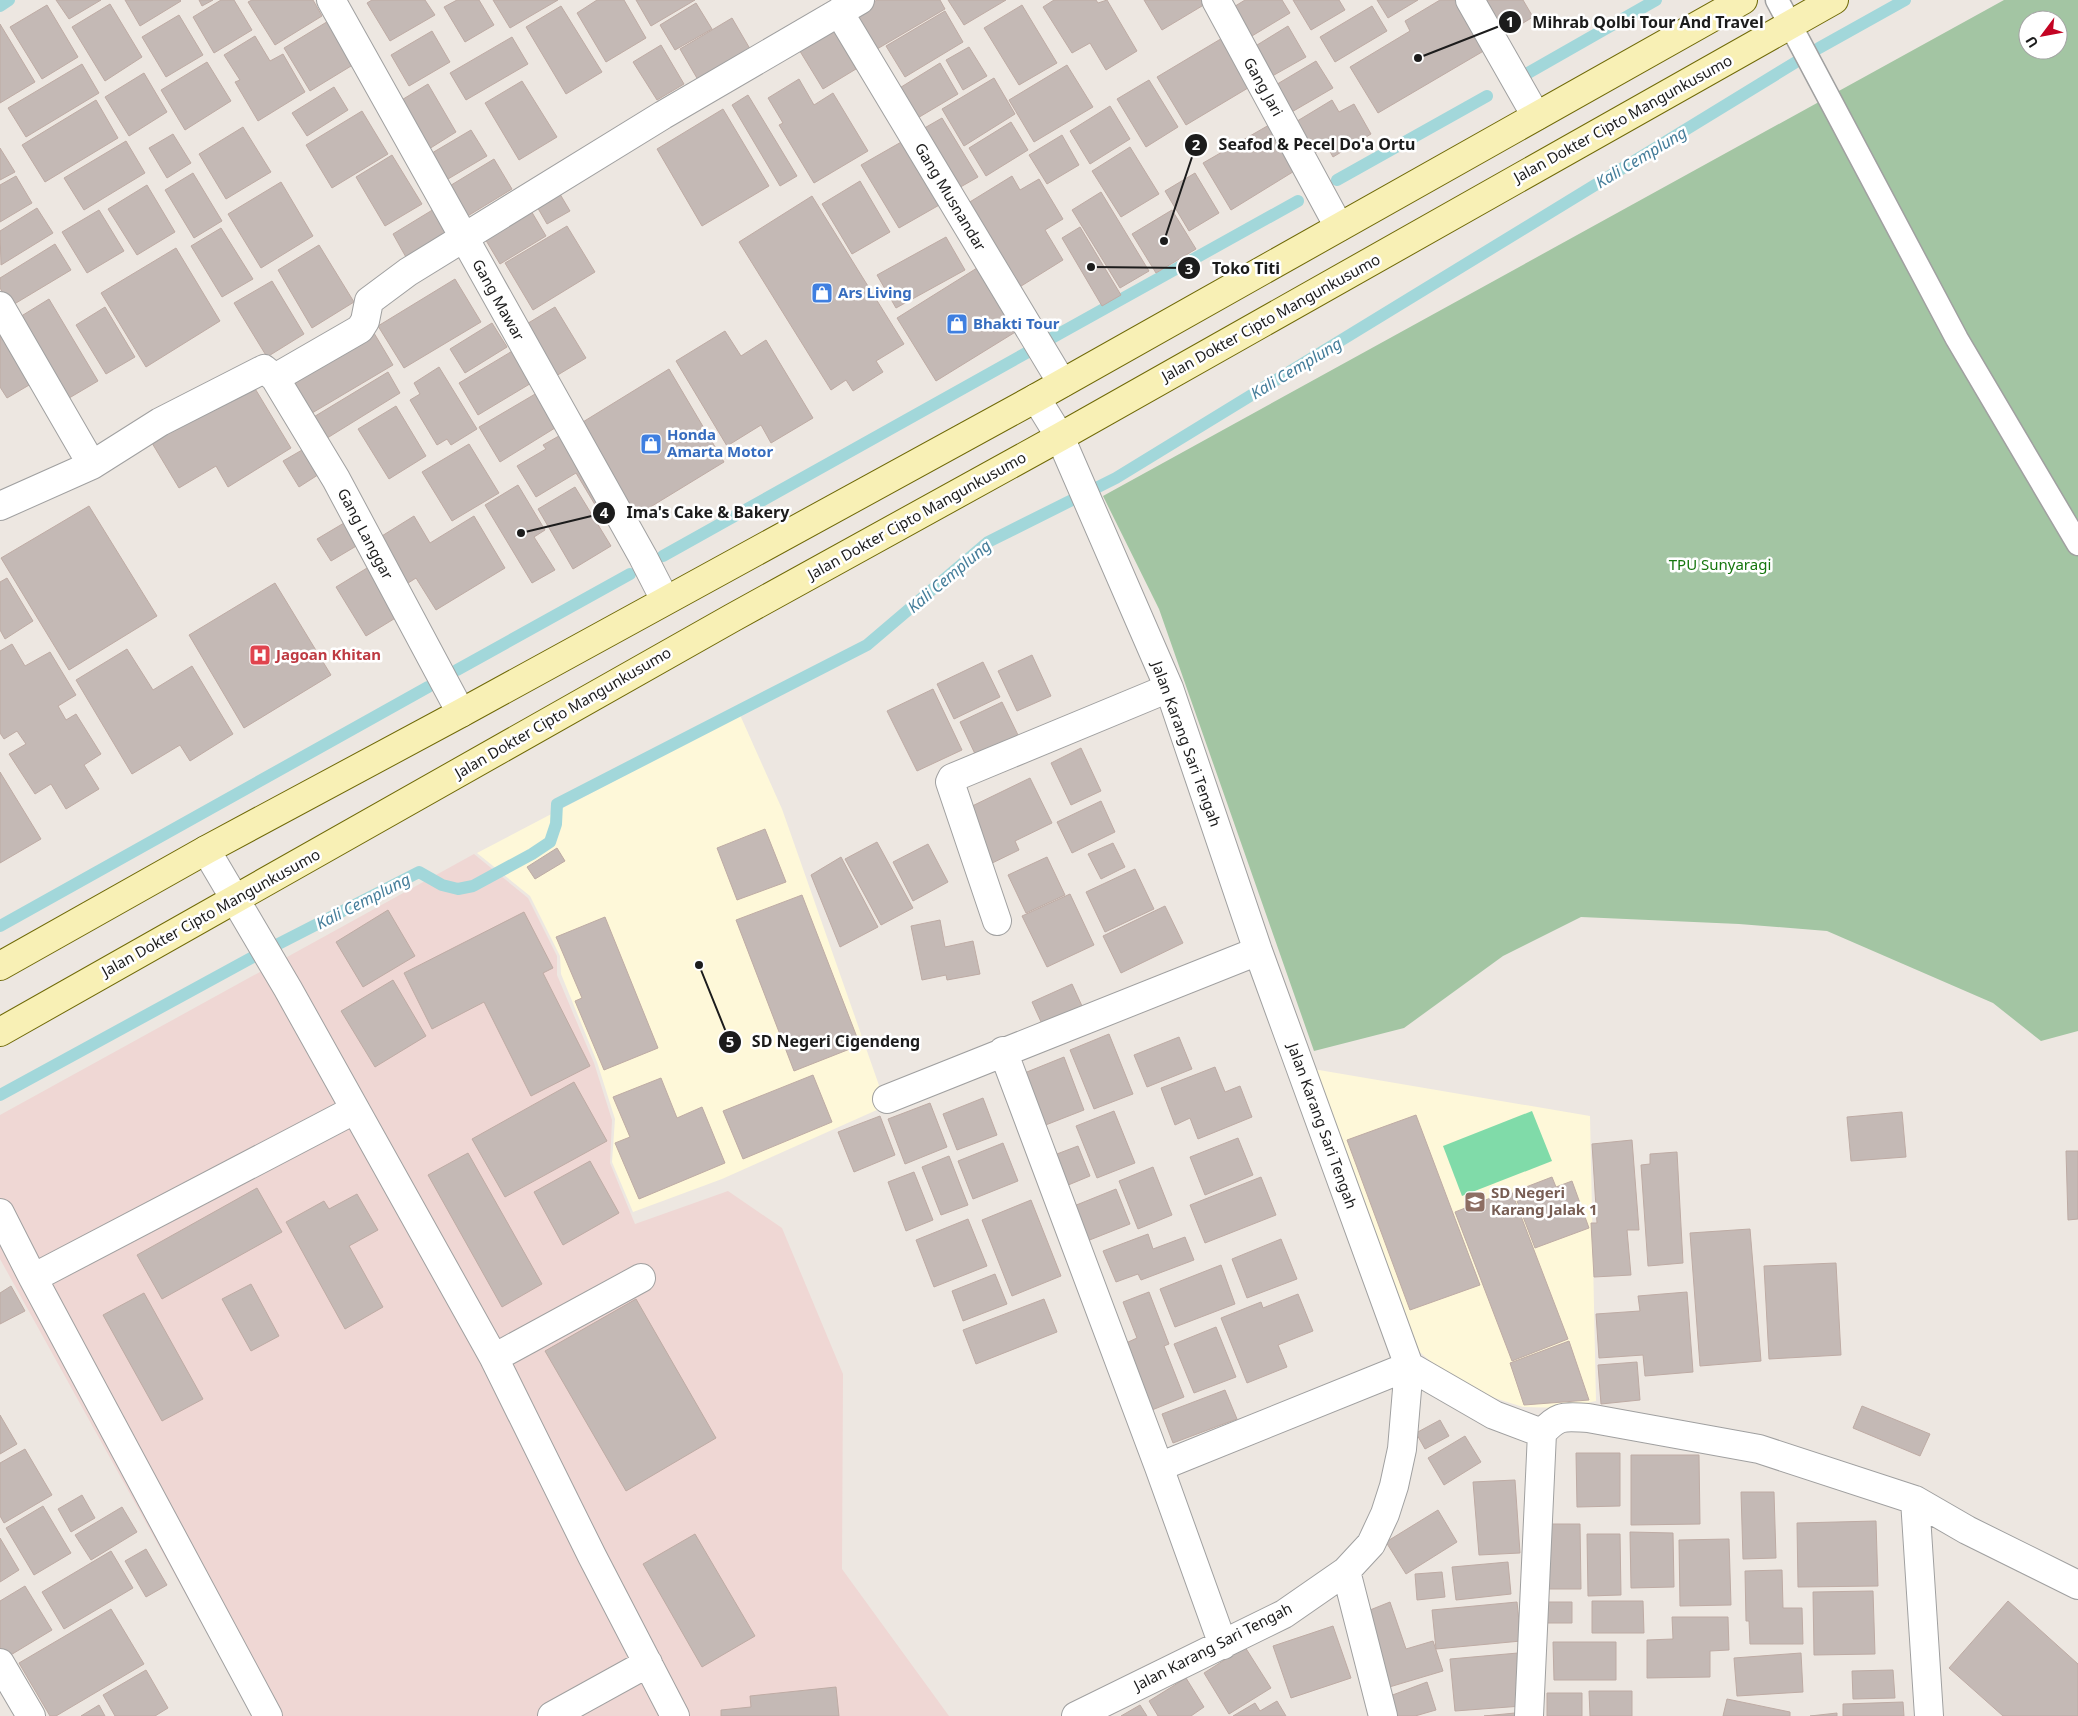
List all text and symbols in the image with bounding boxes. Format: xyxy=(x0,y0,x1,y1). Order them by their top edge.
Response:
callout: Mihrab Qolbi Tour And Travel xyxy=(1497,6,1773,37)
north arrow xyxy=(2018,10,2068,60)
text: 1 xyxy=(1506,11,1514,31)
text: Mihrab Qolbi Tour And Travel xyxy=(1532,11,1764,33)
text: U xyxy=(2021,33,2042,52)
street label: Jalan Dokter Cipto Mangunkusumo xyxy=(1508,50,1735,188)
street label: Gang Jari xyxy=(1240,54,1288,119)
water label: Kali Cemplung xyxy=(1591,121,1691,193)
callout: Seafod & Pecel Do'a Ortu xyxy=(1184,129,1425,160)
text: Seafod & Pecel Do'a Ortu xyxy=(1219,133,1415,155)
text: 2 xyxy=(1192,134,1201,154)
street label: Gang Musnandar xyxy=(911,139,991,254)
street label: Jalan Dokter Cipto Mangunkusumo xyxy=(1156,249,1383,387)
callout: Toko Titi xyxy=(1177,253,1290,284)
street label: Gang Mawar xyxy=(468,255,529,344)
text: Toko Titi xyxy=(1212,257,1280,279)
text: 3 xyxy=(1185,258,1193,278)
shop icon: Ars Living xyxy=(810,281,834,305)
place label: Ars Living xyxy=(838,282,912,302)
shop icon: Bhakti Tour xyxy=(945,312,969,336)
place label: Bhakti Tour xyxy=(973,313,1060,333)
water label: Kali Cemplung xyxy=(1246,332,1346,404)
place label: Honda Amarta Motor xyxy=(667,424,773,461)
shop icon: Honda Amarta Motor xyxy=(639,432,663,456)
street label: Jalan Dokter Cipto Mangunkusumo xyxy=(802,447,1029,585)
street label: Gang Langgar xyxy=(333,485,398,583)
callout: Ima's Cake & Bakery xyxy=(591,497,799,528)
text: Ima's Cake & Bakery xyxy=(627,501,790,523)
text: 4 xyxy=(600,502,609,522)
water label: Kali Cemplung xyxy=(902,534,996,618)
park label: TPU Sunyaragi xyxy=(1669,554,1771,574)
street label: Jalan Dokter Cipto Mangunkusumo xyxy=(449,642,674,784)
hospital icon: Jagoan Khitan xyxy=(248,643,272,667)
place label: Jagoan Khitan xyxy=(274,644,381,664)
street label: Jalan Karang Sari Tengah xyxy=(1147,656,1226,829)
street label: Jalan Dokter Cipto Mangunkusumo xyxy=(96,844,323,982)
water label: Kali Cemplung xyxy=(312,868,414,934)
callout: SD Negeri Cigendeng xyxy=(717,1026,931,1057)
text: SD Negeri Cigendeng xyxy=(752,1030,920,1052)
text: 5 xyxy=(726,1031,734,1051)
street label: Jalan Karang Sari Tengah xyxy=(1283,1038,1362,1211)
place label: SD Negeri Karang Jalak 1 xyxy=(1491,1182,1598,1219)
school or university icon: SD Negeri Karang Jalak 1 xyxy=(1463,1190,1487,1214)
street label: Jalan Karang Sari Tengah xyxy=(1128,1597,1295,1696)

